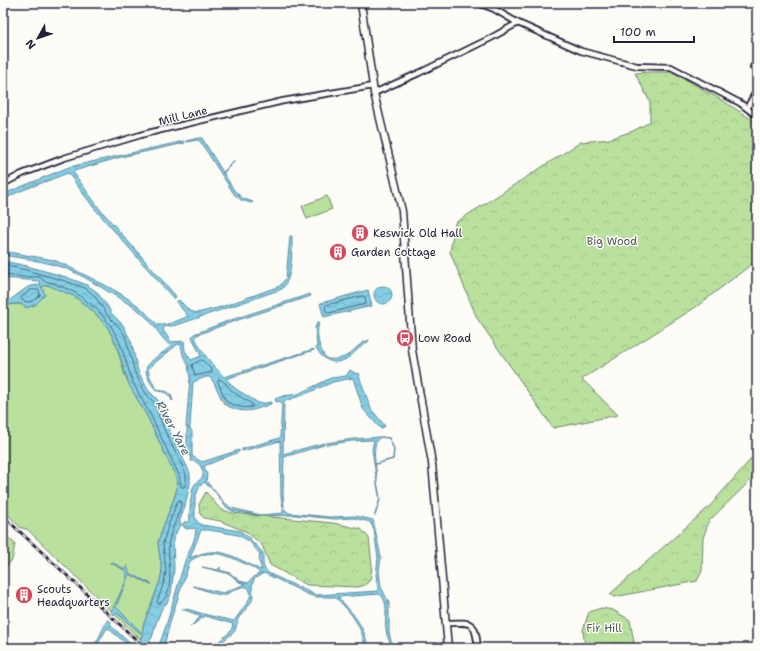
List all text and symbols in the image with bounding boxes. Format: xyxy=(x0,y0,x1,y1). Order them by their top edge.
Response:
north arrow xyxy=(18,18,58,58)
scale bar xyxy=(614,18,694,44)
text: 100 m xyxy=(620,24,656,40)
text: N xyxy=(22,36,39,52)
street label: Mill Lane xyxy=(157,103,209,129)
building icon: Keswick Old Hall xyxy=(350,223,370,243)
place label: Keswick Old Hall xyxy=(373,226,463,241)
park label: Big Wood xyxy=(587,234,637,249)
building icon: Garden Cottage xyxy=(328,242,348,262)
place label: Garden Cottage xyxy=(351,245,436,260)
bus stop icon: Low Road xyxy=(395,328,415,348)
place label: Low Road xyxy=(418,331,471,346)
water label: River Yare xyxy=(152,398,194,458)
place label: Scouts Headquarters xyxy=(37,582,110,610)
building icon: Scouts Headquarters xyxy=(14,585,34,605)
park label: Fir Hill xyxy=(586,621,622,636)

